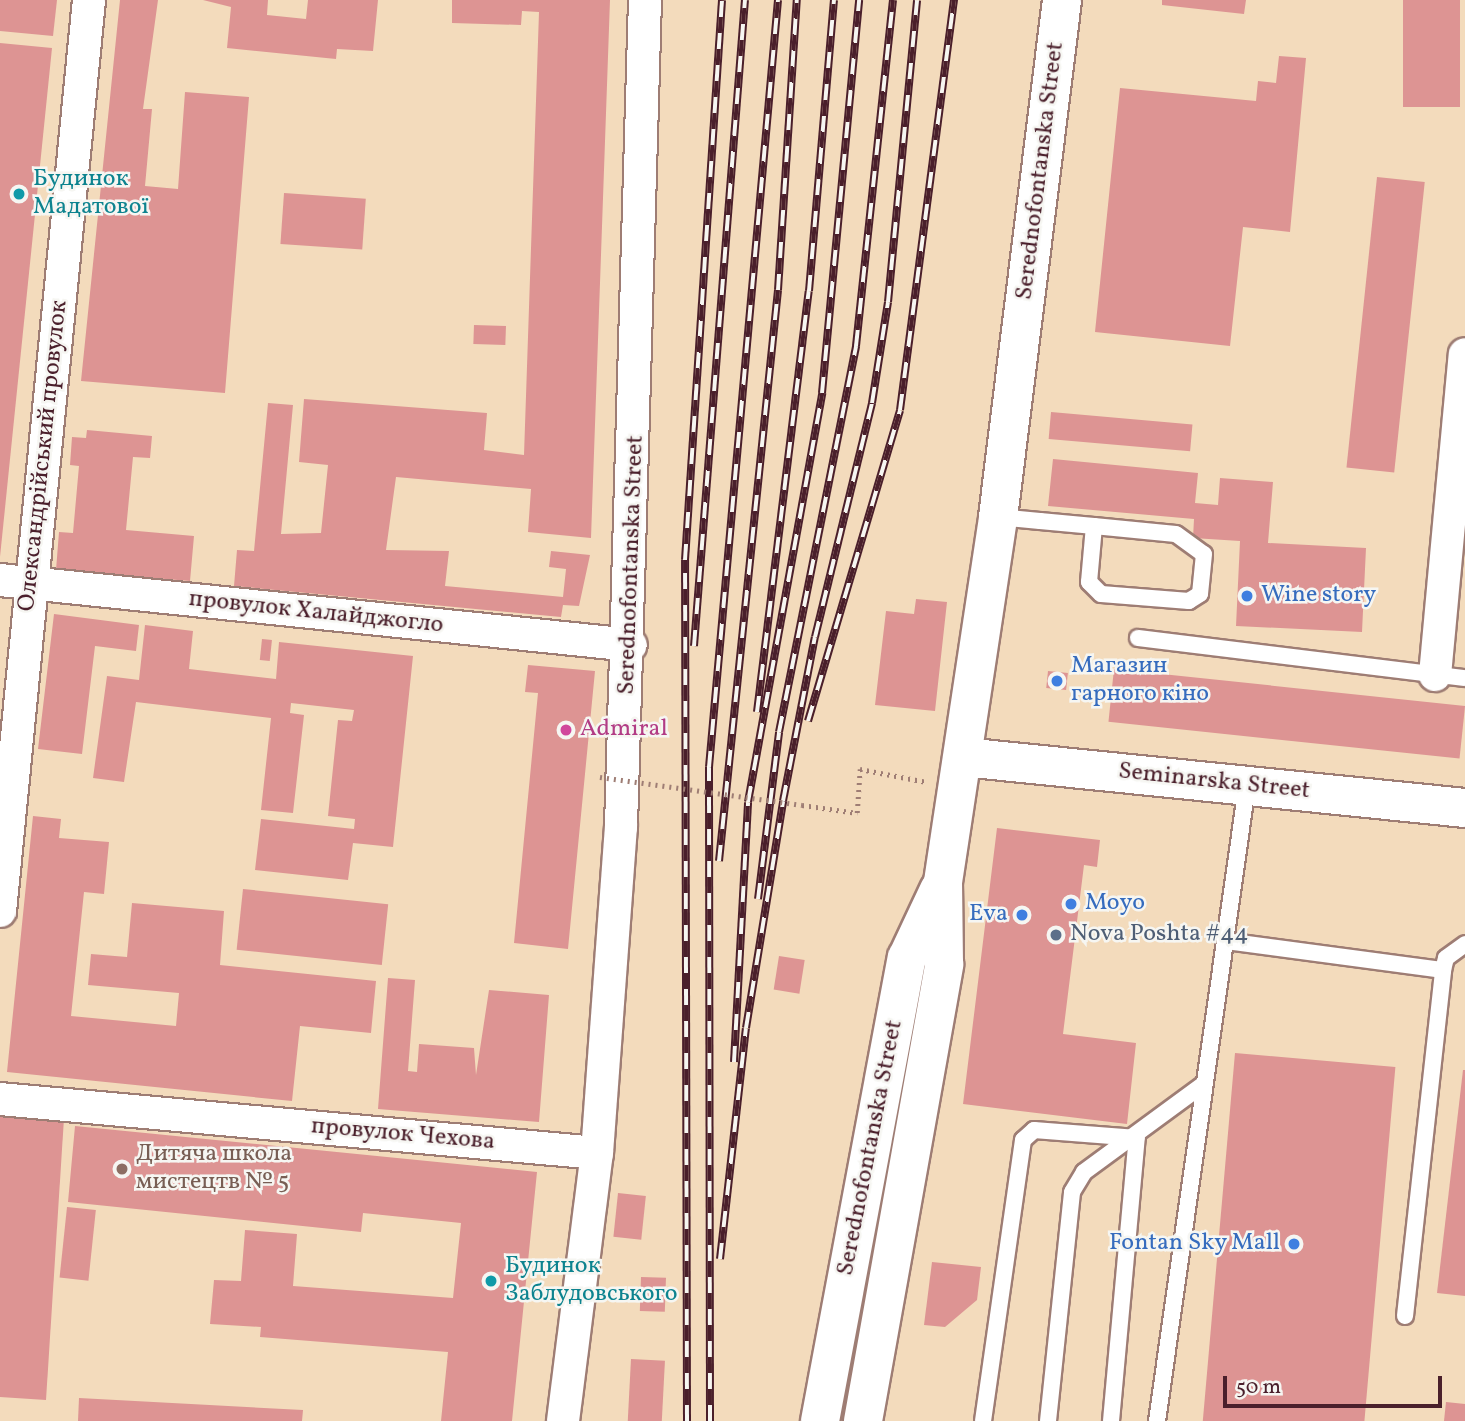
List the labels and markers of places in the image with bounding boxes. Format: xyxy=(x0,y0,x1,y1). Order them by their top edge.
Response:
place label: Будинок Мадатової xyxy=(33,166,149,222)
marker: Будинок Мадатової xyxy=(11,186,27,202)
place label: Wine story xyxy=(1261,582,1376,610)
marker: Wine story xyxy=(1239,588,1255,604)
place label: Магазин гарного кіно xyxy=(1071,653,1209,709)
marker: Магазин гарного кіно xyxy=(1049,673,1065,689)
place label: Admiral xyxy=(580,716,668,744)
marker: Admiral xyxy=(558,722,574,738)
place label: Moyo xyxy=(1085,890,1145,918)
marker: Moyo xyxy=(1063,896,1079,912)
place label: Eva xyxy=(969,901,1008,929)
marker: Eva xyxy=(1014,907,1030,923)
place label: Nova Poshta #44 xyxy=(1070,921,1249,949)
marker: Nova Poshta #44 xyxy=(1048,927,1064,943)
place label: Дитяча школа мистецтв № 5 xyxy=(136,1141,292,1197)
marker: Дитяча школа мистецтв № 5 xyxy=(114,1161,130,1177)
place label: Fontan Sky Mall xyxy=(1108,1230,1280,1258)
marker: Fontan Sky Mall xyxy=(1286,1236,1302,1252)
place label: Будинок Заблудовського xyxy=(505,1253,678,1309)
marker: Будинок Заблудовського xyxy=(483,1273,499,1289)

